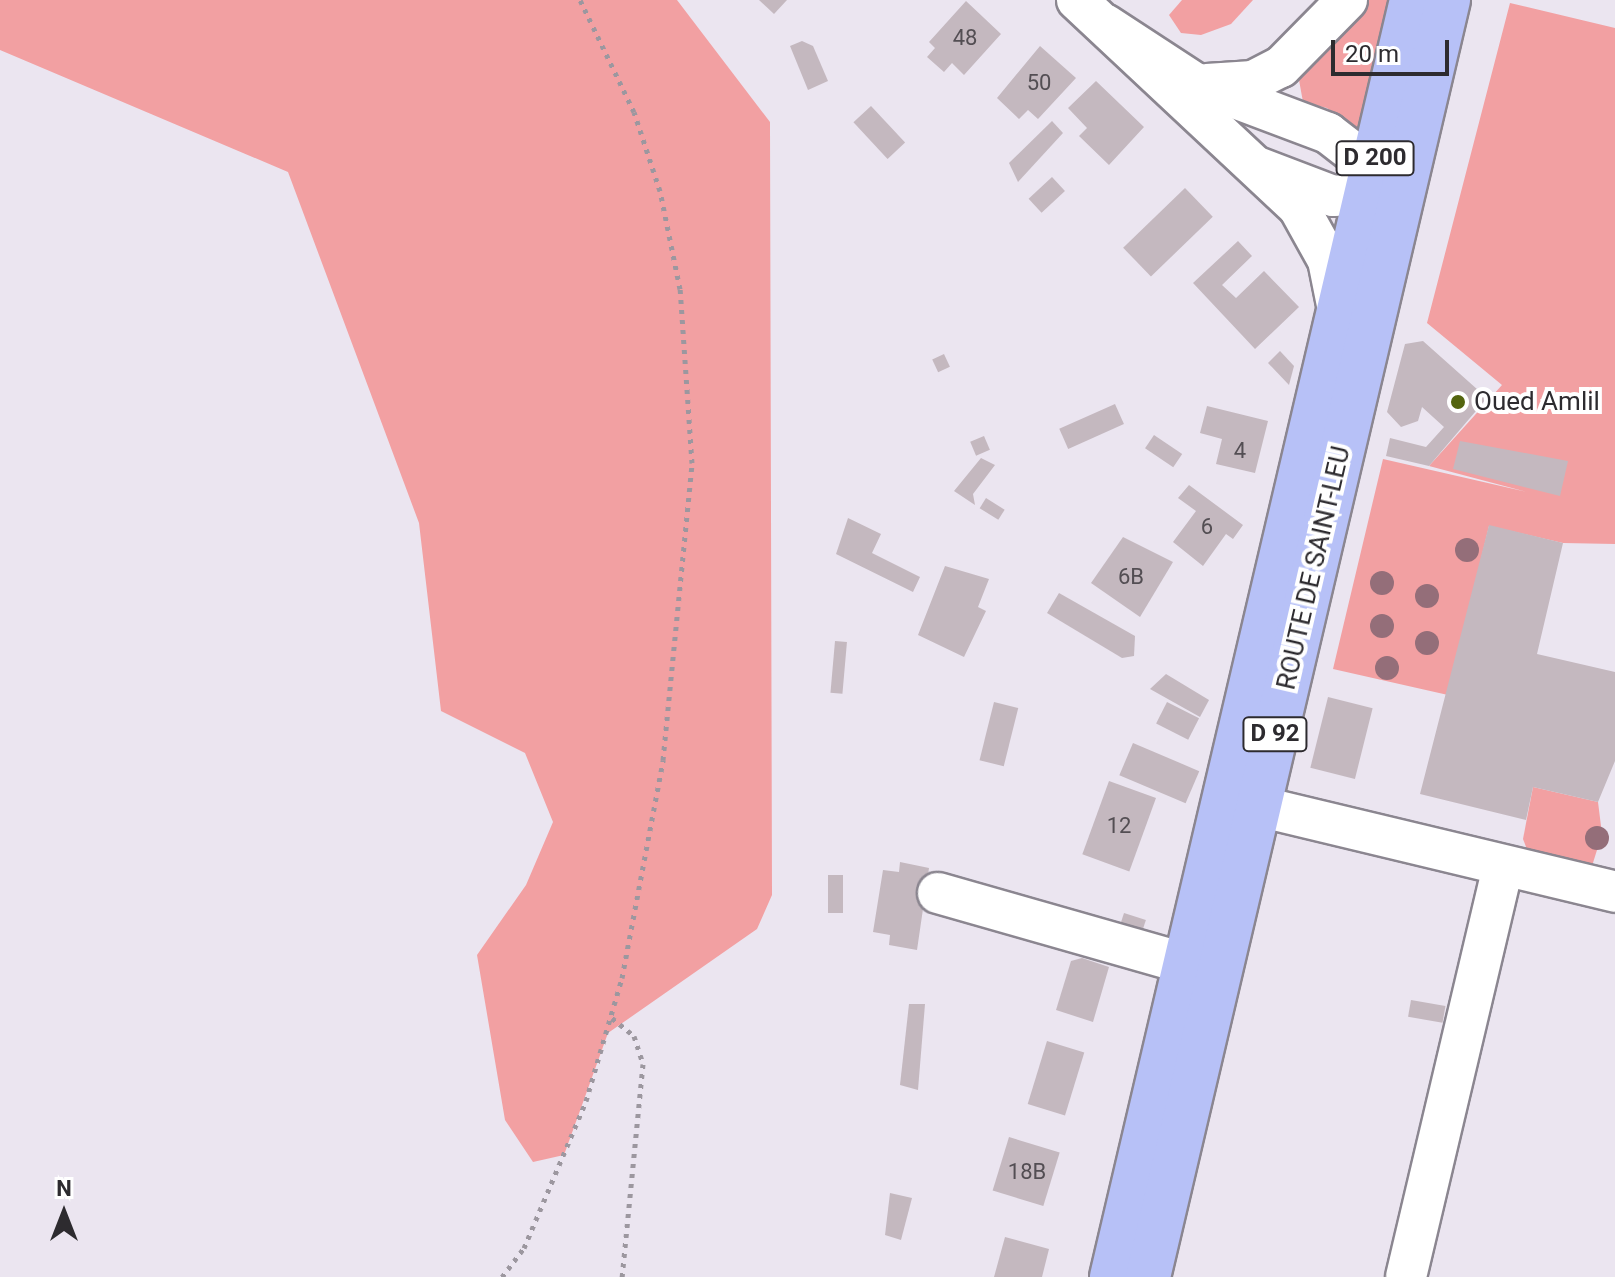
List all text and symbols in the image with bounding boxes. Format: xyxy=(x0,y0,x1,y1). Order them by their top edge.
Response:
scale bar xyxy=(1335,24,1453,74)
house number: 48 xyxy=(953,25,977,51)
text: 20 m xyxy=(1345,40,1399,68)
house number: 50 xyxy=(1027,70,1051,96)
road number: D 200 xyxy=(1335,138,1415,178)
place label: Oued Amlil xyxy=(1474,386,1600,418)
marker: Oued Amlil xyxy=(1449,393,1467,411)
house number: 4 xyxy=(1234,438,1246,464)
street label: ROUTE DE SAINT-LEU xyxy=(1271,443,1357,693)
house number: 6 xyxy=(1201,514,1213,540)
house number: 6B xyxy=(1118,564,1144,590)
road number: D 92 xyxy=(1241,714,1309,754)
house number: 12 xyxy=(1107,813,1131,839)
house number: 18B xyxy=(1008,1159,1046,1185)
north arrow xyxy=(24,1173,104,1253)
text: N xyxy=(56,1176,72,1201)

